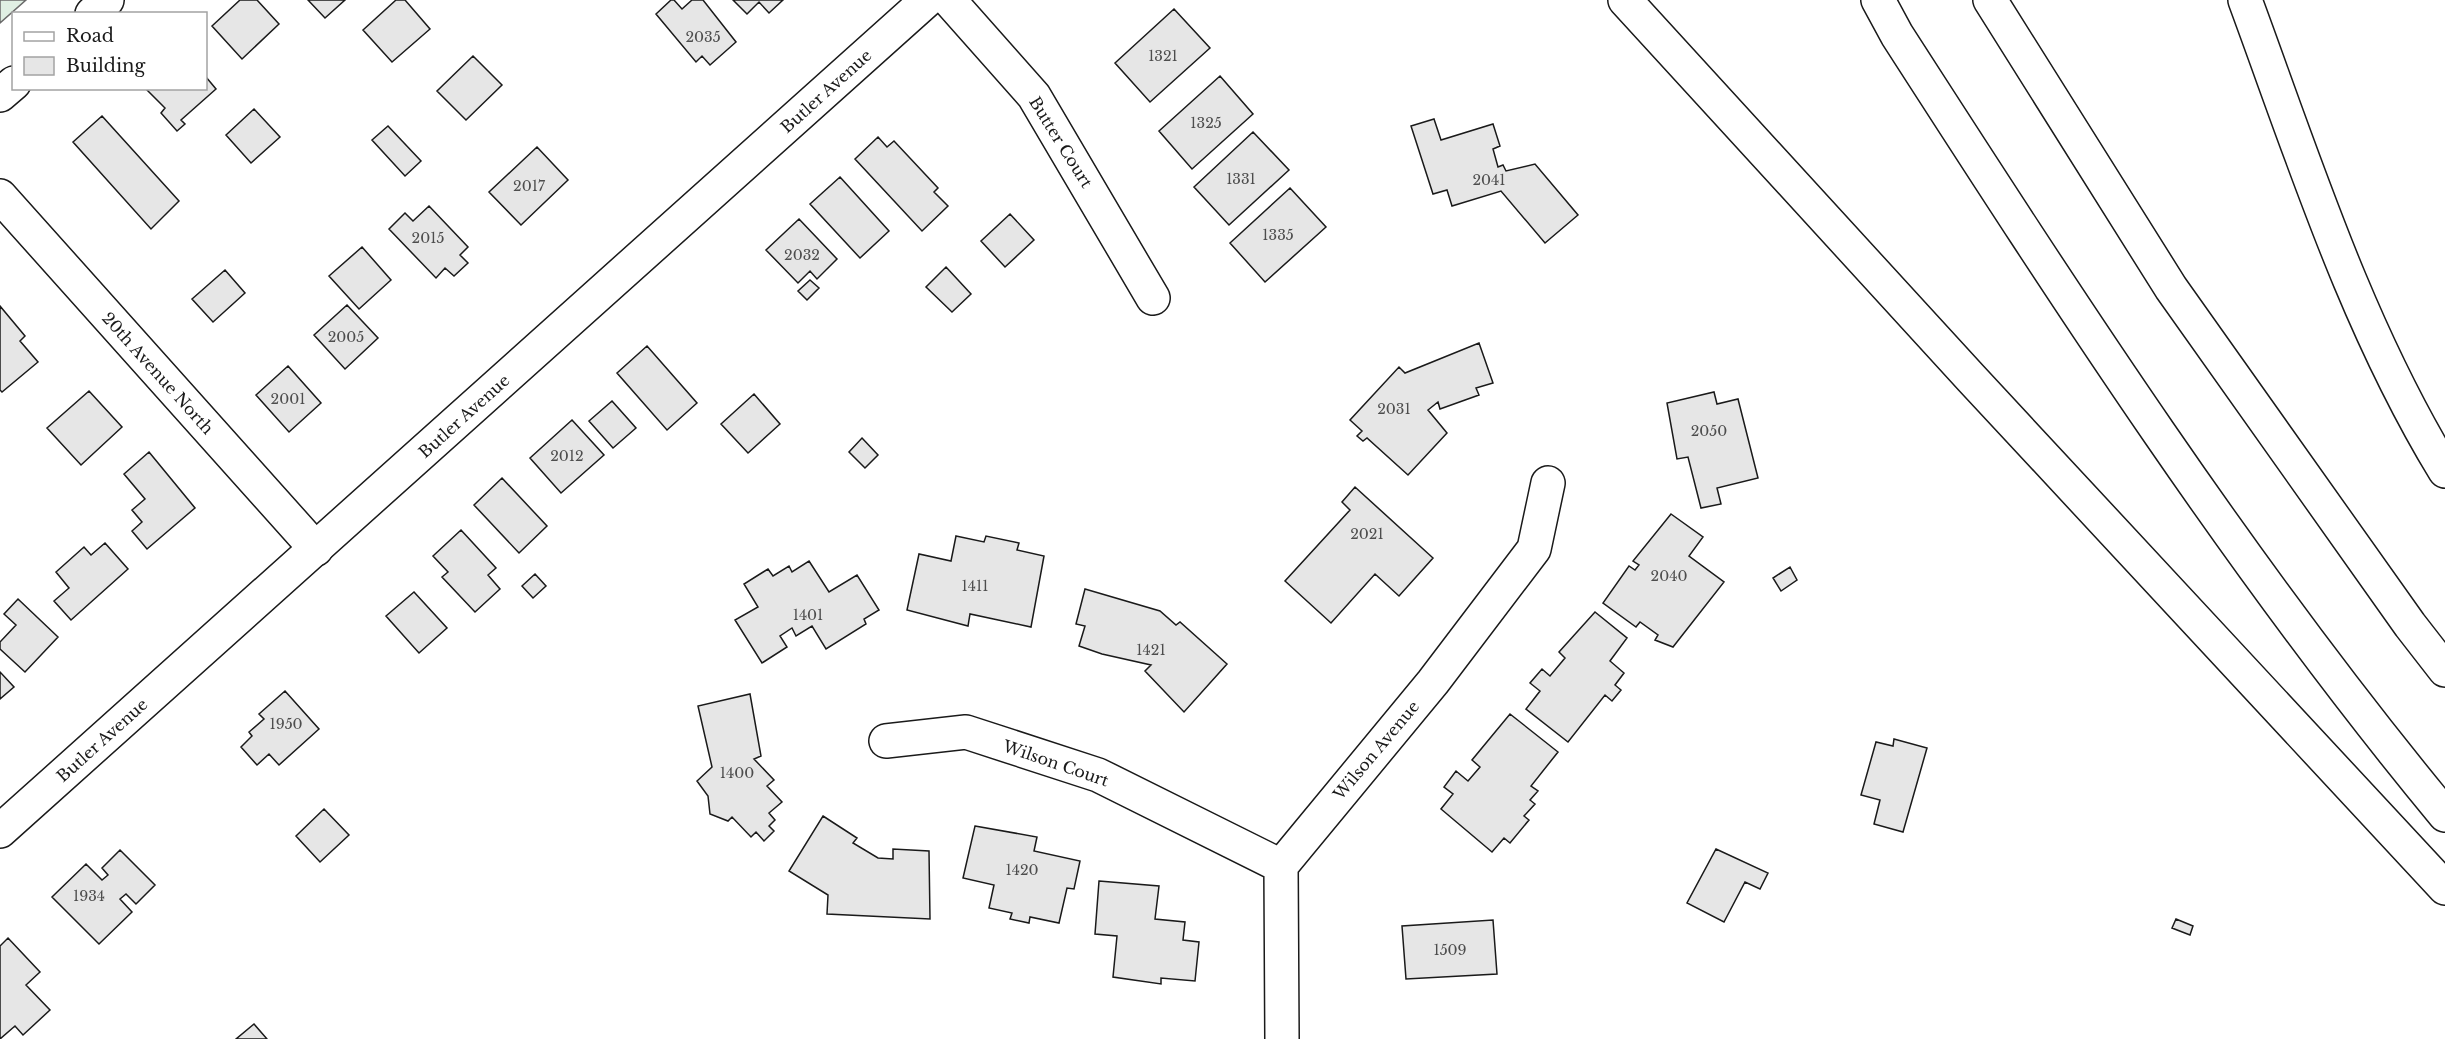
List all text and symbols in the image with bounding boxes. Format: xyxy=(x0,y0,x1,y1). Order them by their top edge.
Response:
legend xyxy=(12,12,207,90)
text: Road xyxy=(66,25,114,47)
house number: 2035 xyxy=(685,28,721,46)
street label: Butler Avenue xyxy=(776,45,876,137)
house number: 1321 xyxy=(1148,47,1178,65)
text: Building xyxy=(66,55,145,77)
street label: Butter Court xyxy=(1025,93,1097,191)
house number: 1325 xyxy=(1190,114,1222,132)
house number: 1331 xyxy=(1226,170,1256,188)
house number: 2041 xyxy=(1472,171,1506,189)
house number: 2017 xyxy=(513,177,546,195)
house number: 1335 xyxy=(1262,226,1294,244)
house number: 2015 xyxy=(412,229,444,247)
house number: 2032 xyxy=(784,246,820,264)
street label: 20th Avenue North xyxy=(98,308,218,438)
house number: 2005 xyxy=(328,328,364,346)
street label: Butler Avenue xyxy=(414,370,514,462)
house number: 2001 xyxy=(271,390,305,408)
house number: 2031 xyxy=(1377,400,1411,418)
house number: 2050 xyxy=(1691,422,1727,440)
house number: 2012 xyxy=(550,447,584,465)
house number: 2021 xyxy=(1350,525,1384,543)
house number: 2040 xyxy=(1651,567,1687,585)
house number: 1411 xyxy=(962,577,988,595)
house number: 1401 xyxy=(793,606,823,624)
house number: 1421 xyxy=(1136,641,1166,659)
street label: Butler Avenue xyxy=(52,694,152,786)
street label: Wilson Avenue xyxy=(1328,696,1423,804)
house number: 1950 xyxy=(269,715,303,733)
street label: Wilson Court xyxy=(1000,735,1111,790)
house number: 1400 xyxy=(720,764,754,782)
house number: 1420 xyxy=(1005,861,1039,879)
house number: 1934 xyxy=(73,887,105,905)
house number: 1509 xyxy=(1433,941,1467,959)

